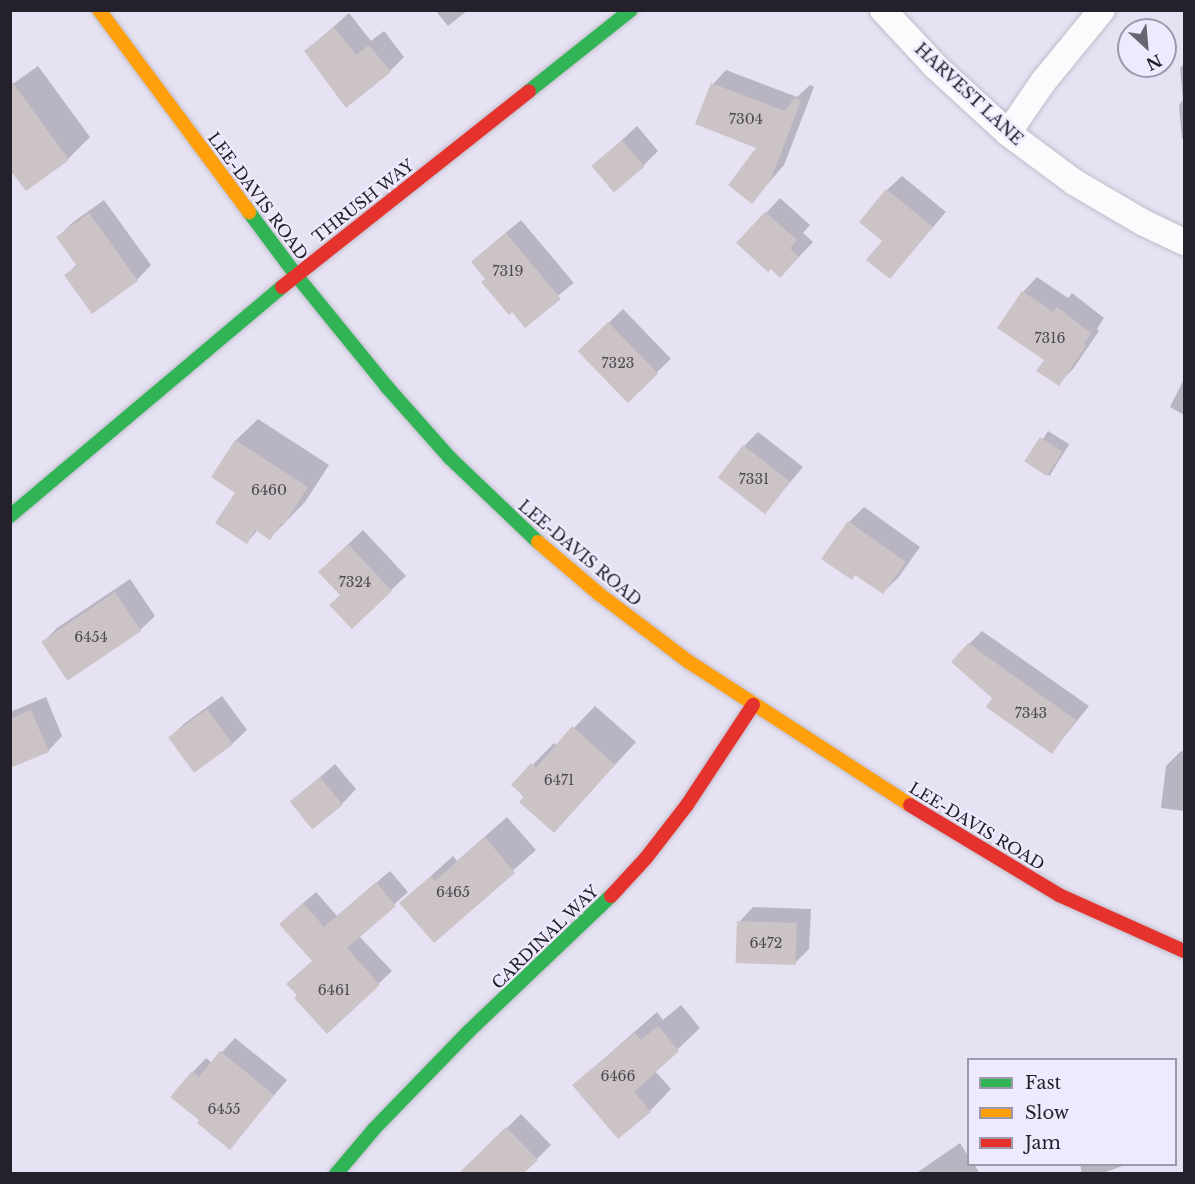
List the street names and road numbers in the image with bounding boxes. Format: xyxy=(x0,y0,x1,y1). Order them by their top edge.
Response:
street label: HARVEST LANE xyxy=(911,39,1027,149)
street label: LEE-DAVIS ROAD xyxy=(204,129,312,263)
street label: THRUSH WAY xyxy=(308,155,418,247)
street label: LEE-DAVIS ROAD xyxy=(515,496,645,610)
street label: LEE-DAVIS ROAD xyxy=(906,778,1048,874)
street label: CARDINAL WAY xyxy=(487,881,603,993)

